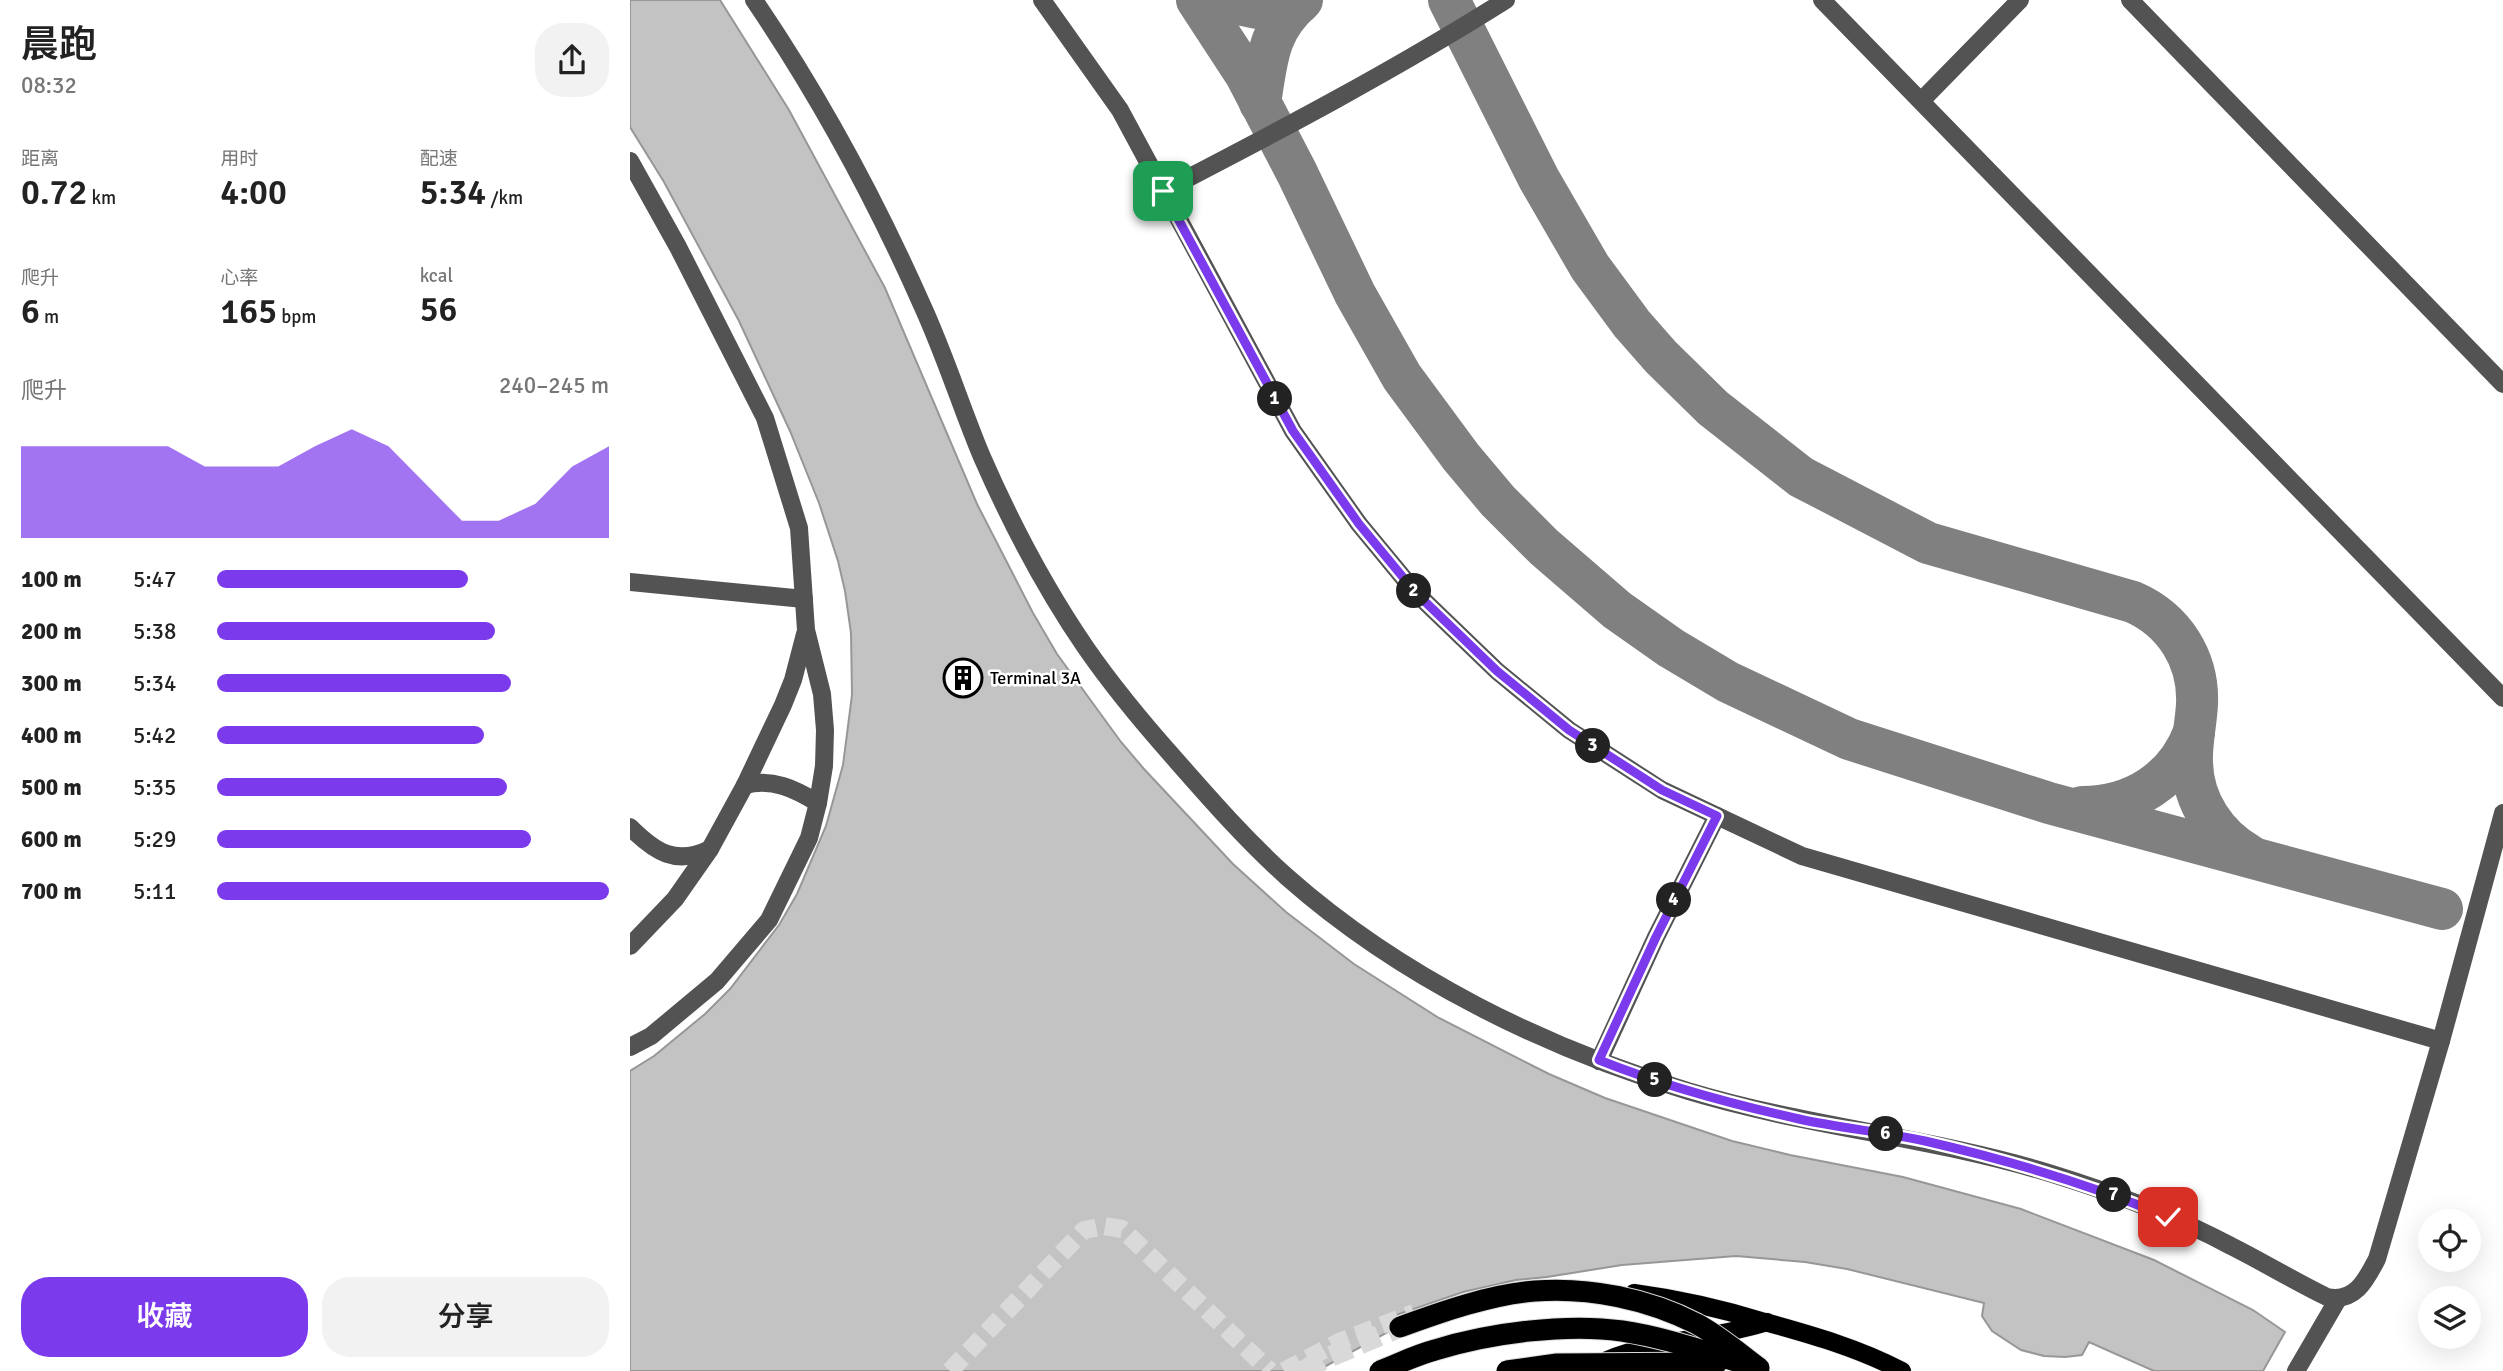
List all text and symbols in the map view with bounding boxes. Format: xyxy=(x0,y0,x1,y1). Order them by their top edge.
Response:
text: 晨跑 xyxy=(21,21,97,68)
button: share xyxy=(535,23,609,97)
text: 08:32 xyxy=(21,71,77,100)
text: 距离 xyxy=(21,147,59,171)
text: 用时 xyxy=(220,147,258,171)
text: 配速 xyxy=(420,147,458,171)
pin xyxy=(1133,161,1193,221)
text: 0.72 xyxy=(21,171,87,214)
text: 4:00 xyxy=(220,171,287,214)
text: 5:34 xyxy=(420,171,486,214)
icon: arrive xyxy=(1144,172,1182,210)
text: km xyxy=(87,186,116,210)
text: /km xyxy=(486,186,523,210)
text: kcal xyxy=(420,264,453,288)
text: 爬升 xyxy=(21,266,59,290)
text: 心率 xyxy=(220,266,258,290)
text: 56 xyxy=(420,288,457,331)
text: 6 xyxy=(21,290,40,333)
text: 165 xyxy=(220,290,277,333)
text: m xyxy=(40,305,59,329)
text: bpm xyxy=(277,305,316,329)
text: 240–245 m xyxy=(499,371,609,400)
text: 爬升 xyxy=(21,376,67,405)
pin: 1 xyxy=(1258,382,1292,416)
text: 1 xyxy=(1269,386,1280,410)
text: 100 m xyxy=(21,565,82,594)
text: 5:47 xyxy=(133,565,176,594)
pin: 2 xyxy=(1396,574,1432,608)
text: 2 xyxy=(1408,578,1419,602)
text: 200 m xyxy=(21,617,82,646)
text: 5:38 xyxy=(133,617,176,646)
building icon: Terminal 3A xyxy=(942,657,984,699)
place label: Terminal 3A xyxy=(990,667,1081,689)
text: 300 m xyxy=(21,669,82,698)
text: 5:34 xyxy=(133,669,176,698)
text: 400 m xyxy=(21,721,82,750)
text: 5:42 xyxy=(133,721,176,750)
pin: 3 xyxy=(1576,728,1611,764)
text: 3 xyxy=(1587,733,1598,757)
text: 500 m xyxy=(21,773,82,802)
text: 5:35 xyxy=(133,773,176,802)
text: 600 m xyxy=(21,825,82,854)
text: 5:29 xyxy=(133,825,176,854)
text: 700 m xyxy=(21,877,82,906)
text: 5:11 xyxy=(133,877,176,906)
pin: 4 xyxy=(1656,883,1692,918)
text: 4 xyxy=(1668,887,1679,911)
pin: 5 xyxy=(1637,1062,1672,1098)
text: 5 xyxy=(1649,1067,1660,1091)
pin: 6 xyxy=(1868,1116,1904,1152)
text: 6 xyxy=(1880,1121,1891,1145)
pin: 7 xyxy=(2096,1178,2132,1212)
text: 7 xyxy=(2108,1182,2119,1206)
pin xyxy=(2138,1187,2198,1247)
icon: check xyxy=(2149,1198,2187,1236)
map controls xyxy=(2418,1209,2481,1349)
button: locate xyxy=(2418,1209,2481,1272)
button: 收藏 xyxy=(21,1277,308,1357)
button: 分享 xyxy=(322,1277,609,1357)
button: layers xyxy=(2418,1286,2481,1349)

